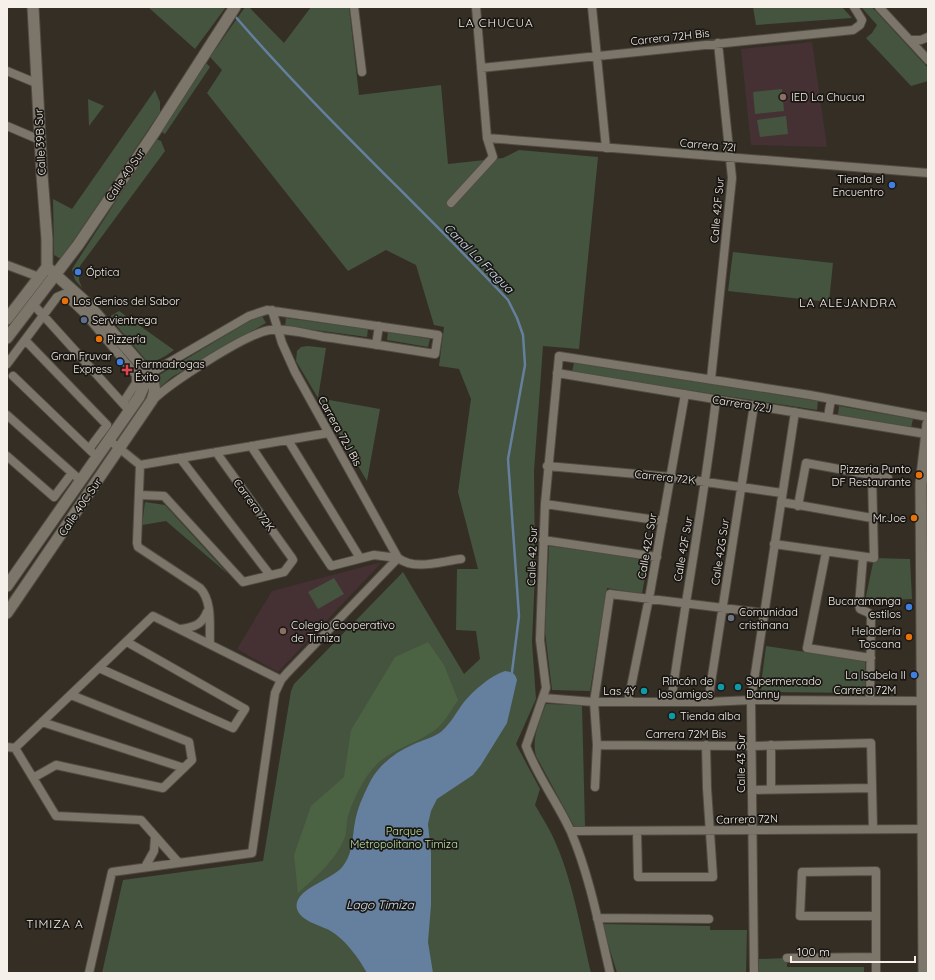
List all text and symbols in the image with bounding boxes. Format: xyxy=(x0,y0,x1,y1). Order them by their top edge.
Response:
district label: LA CHUCUA xyxy=(458,15,534,30)
street label: Carrera 72H Bis xyxy=(630,26,710,48)
place label: IED La Chucua xyxy=(791,90,865,104)
marker: IED La Chucua xyxy=(778,92,788,102)
street label: Calle 39B Sur xyxy=(31,108,49,176)
street label: Carrera 72I xyxy=(679,136,737,154)
street label: Calle 40 Sur xyxy=(102,146,148,204)
place label: Tienda el Encuentro xyxy=(832,172,884,199)
street label: Calle 42F Sur xyxy=(707,176,727,243)
marker: Tienda el Encuentro xyxy=(887,180,897,190)
water label: Canal La Fragua xyxy=(441,220,517,296)
place label: Óptica xyxy=(86,265,120,279)
marker: Óptica xyxy=(73,267,83,277)
place label: Los Genios del Sabor xyxy=(73,294,181,308)
district label: LA ALEJANDRA xyxy=(799,295,897,310)
marker: Los Genios del Sabor xyxy=(60,296,70,306)
place label: Servientrega xyxy=(92,313,157,327)
marker: Servientrega xyxy=(79,315,89,325)
place label: Pizzería xyxy=(107,332,146,346)
marker: Pizzería xyxy=(94,334,104,344)
place label: Gran Fruvar Express xyxy=(51,349,113,376)
marker: Gran Fruvar Express xyxy=(115,357,125,367)
place label: Farmadrogas Éxito xyxy=(135,357,205,384)
marker: Farmadrogas Éxito xyxy=(122,365,132,375)
street label: Carrera 72J xyxy=(711,392,773,416)
street label: Carrera 72J Bis xyxy=(315,394,365,468)
place label: Pizzeria Punto DF Restaurante xyxy=(832,462,911,489)
street label: Carrera 72K xyxy=(634,467,696,487)
marker: Pizzeria Punto DF Restaurante xyxy=(914,470,924,480)
street label: Calle 40C Sur xyxy=(55,475,105,539)
street label: Carrera 72K xyxy=(230,476,278,534)
street label: Calle 42C Sur xyxy=(634,511,660,580)
place label: Mr.Joe xyxy=(873,511,906,525)
marker: Mr.Joe xyxy=(909,513,919,523)
street label: Calle 42F Sur xyxy=(670,515,696,583)
street label: Calle 42G Sur xyxy=(708,517,732,586)
street label: Calle 42 Sur xyxy=(524,525,540,586)
place label: Bucaramanga estilos xyxy=(828,594,901,621)
marker: Bucaramanga estilos xyxy=(904,602,914,612)
place label: Comunidad cristinana xyxy=(739,605,798,632)
marker: Comunidad cristinana xyxy=(726,613,736,623)
place label: Colegio Cooperativo de Timiza xyxy=(291,618,395,645)
place label: Heladería Toscana xyxy=(852,624,901,651)
marker: Colegio Cooperativo de Timiza xyxy=(278,626,288,636)
marker: Heladería Toscana xyxy=(904,632,914,642)
place label: La Isabela II xyxy=(845,668,906,682)
marker: La Isabela II xyxy=(909,670,919,680)
place label: Rincón de los amigos xyxy=(658,674,713,701)
place label: Supermercado Danny xyxy=(746,674,822,701)
marker: Rincón de los amigos xyxy=(716,682,726,692)
marker: Supermercado Danny xyxy=(733,682,743,692)
street label: Carrera 72M xyxy=(834,683,896,697)
place label: Las 4Y xyxy=(603,684,636,698)
marker: Las 4Y xyxy=(639,686,649,696)
place label: Tienda alba xyxy=(680,709,740,723)
marker: Tienda alba xyxy=(667,711,677,721)
street label: Carrera 72M Bis xyxy=(646,727,726,741)
street label: Calle 43 Sur xyxy=(734,733,748,793)
street label: Carrera 72N xyxy=(716,811,778,827)
park label: Parque Metropolitano Timiza xyxy=(350,824,458,851)
water label: Lago Timiza xyxy=(346,897,415,912)
district label: TIMIZA A xyxy=(26,916,84,931)
scale bar xyxy=(791,938,915,964)
text: 100 m xyxy=(797,944,830,959)

